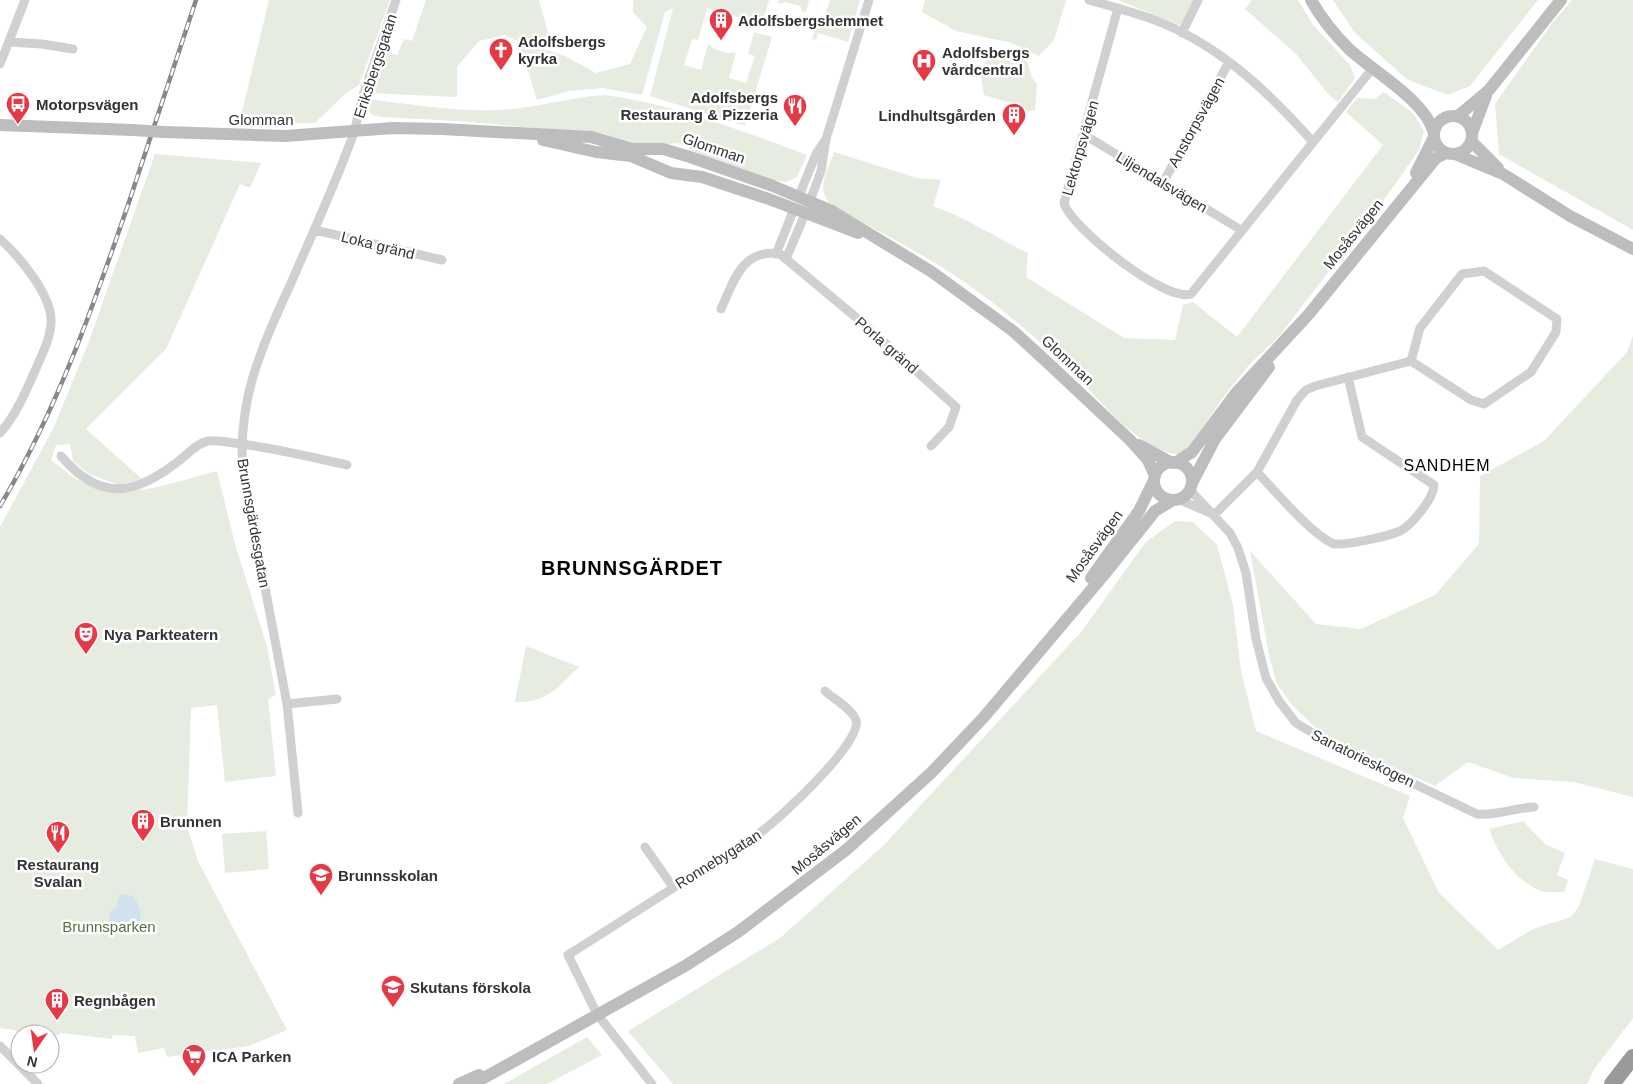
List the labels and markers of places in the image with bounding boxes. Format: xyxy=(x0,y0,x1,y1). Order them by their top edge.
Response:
building icon: Adolfsbergshemmet xyxy=(708,7,734,41)
place label: Adolfsbergshemmet xyxy=(738,12,883,29)
place label: Adolfsbergs kyrka xyxy=(518,33,606,67)
church icon: Adolfsbergs kyrka xyxy=(488,37,514,71)
place label: Adolfsbergs vårdcentral xyxy=(942,44,1030,78)
hospital icon: Adolfsbergs vårdcentral xyxy=(911,48,937,82)
place label: Adolfsbergs Restaurang & Pizzeria xyxy=(620,89,779,123)
bus stop icon: Motorpsvägen xyxy=(5,91,31,125)
restaurant icon: Adolfsbergs Restaurang & Pizzeria xyxy=(782,93,808,127)
place label: Motorpsvägen xyxy=(36,96,139,113)
building icon: Lindhultsgården xyxy=(1001,102,1027,136)
place label: Lindhultsgården xyxy=(879,107,996,124)
theatre icon: Nya Parkteatern xyxy=(73,621,99,655)
place label: Nya Parkteatern xyxy=(104,626,218,643)
building icon: Brunnen xyxy=(130,808,156,842)
place label: Brunnen xyxy=(160,813,222,830)
restaurant icon: Restaurang Svalan xyxy=(45,820,71,854)
place label: Restaurang Svalan xyxy=(17,856,99,890)
school or university icon: Brunnsskolan xyxy=(308,862,334,896)
place label: Brunnsskolan xyxy=(338,867,438,884)
school or university icon: Skutans förskola xyxy=(380,974,406,1008)
place label: Skutans förskola xyxy=(410,979,532,996)
building icon: Regnbågen xyxy=(44,987,70,1021)
place label: Regnbågen xyxy=(74,992,156,1009)
supermarket icon: ICA Parken xyxy=(181,1043,207,1077)
place label: ICA Parken xyxy=(212,1048,291,1065)

